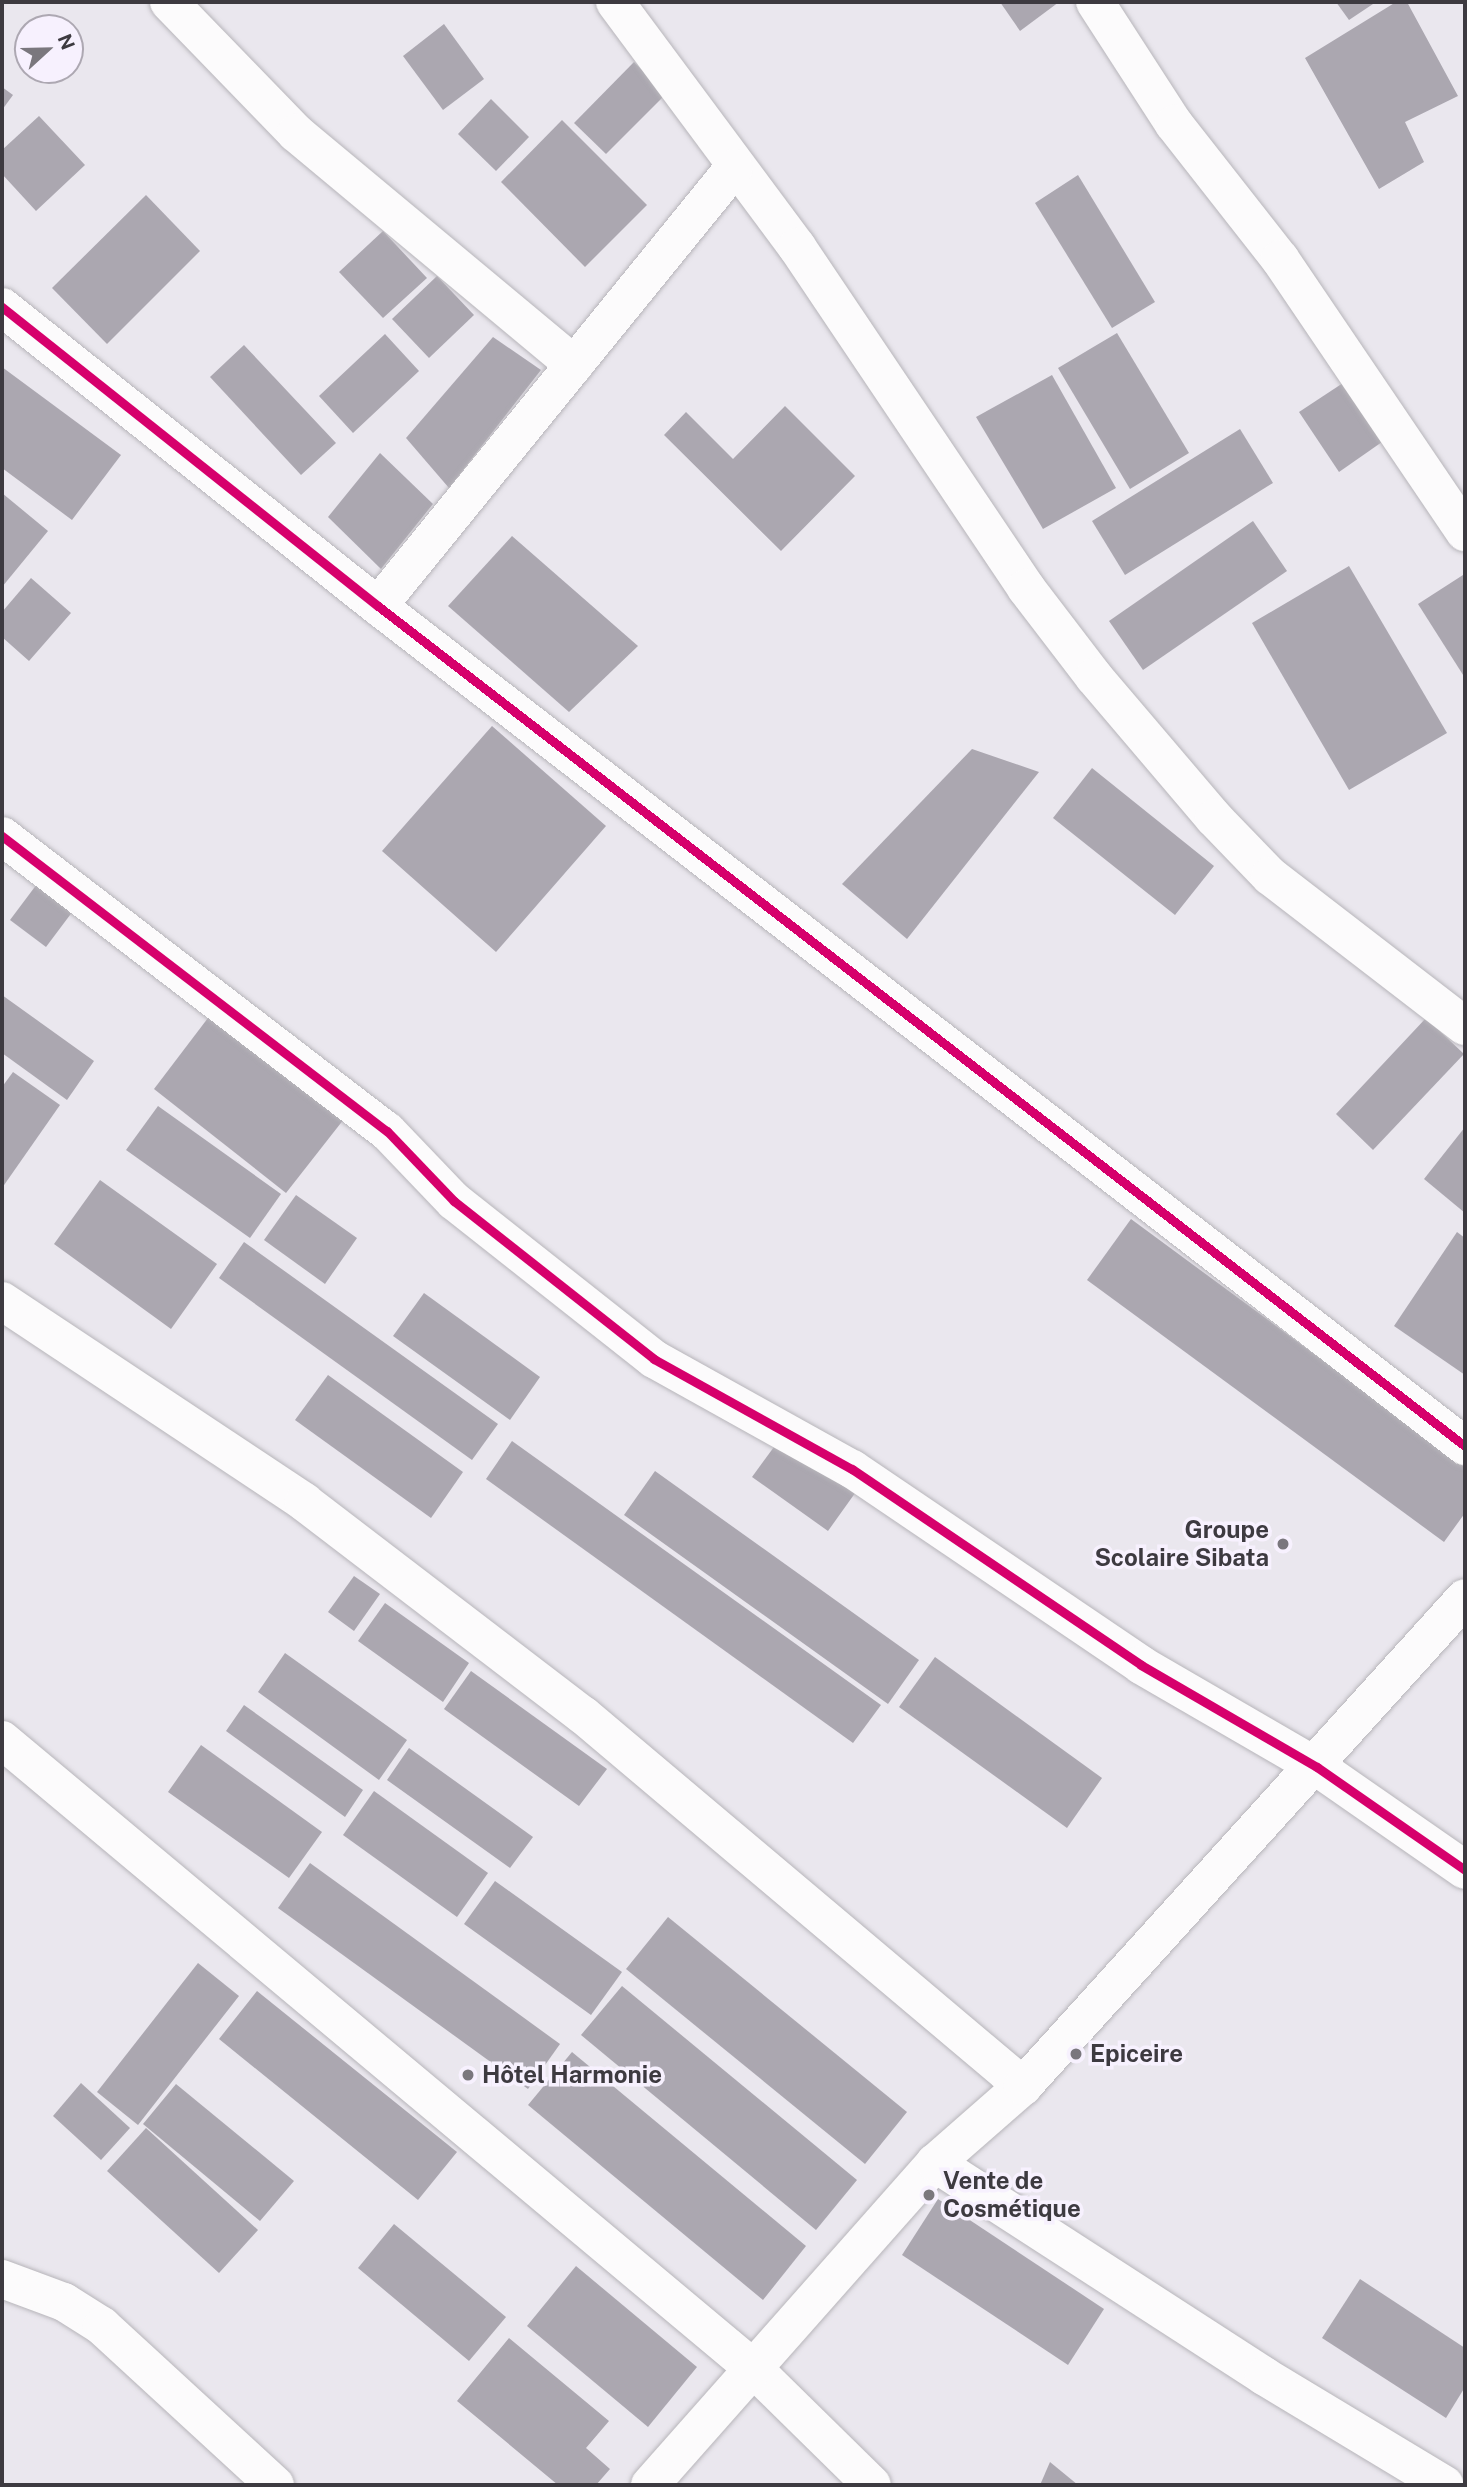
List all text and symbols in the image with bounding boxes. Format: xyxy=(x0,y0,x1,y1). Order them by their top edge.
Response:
north arrow xyxy=(14,14,84,84)
text: N xyxy=(54,31,80,53)
place label: Groupe Scolaire Sibata xyxy=(1094,1516,1269,1572)
marker: Groupe Scolaire Sibata xyxy=(1275,1536,1291,1552)
place label: Epiceire xyxy=(1090,2040,1183,2068)
marker: Epiceire xyxy=(1068,2046,1084,2062)
place label: Hôtel Harmonie xyxy=(482,2061,662,2089)
marker: Hôtel Harmonie xyxy=(460,2067,476,2083)
place label: Vente de Cosmétique xyxy=(943,2167,1081,2223)
marker: Vente de Cosmétique xyxy=(921,2187,937,2203)

